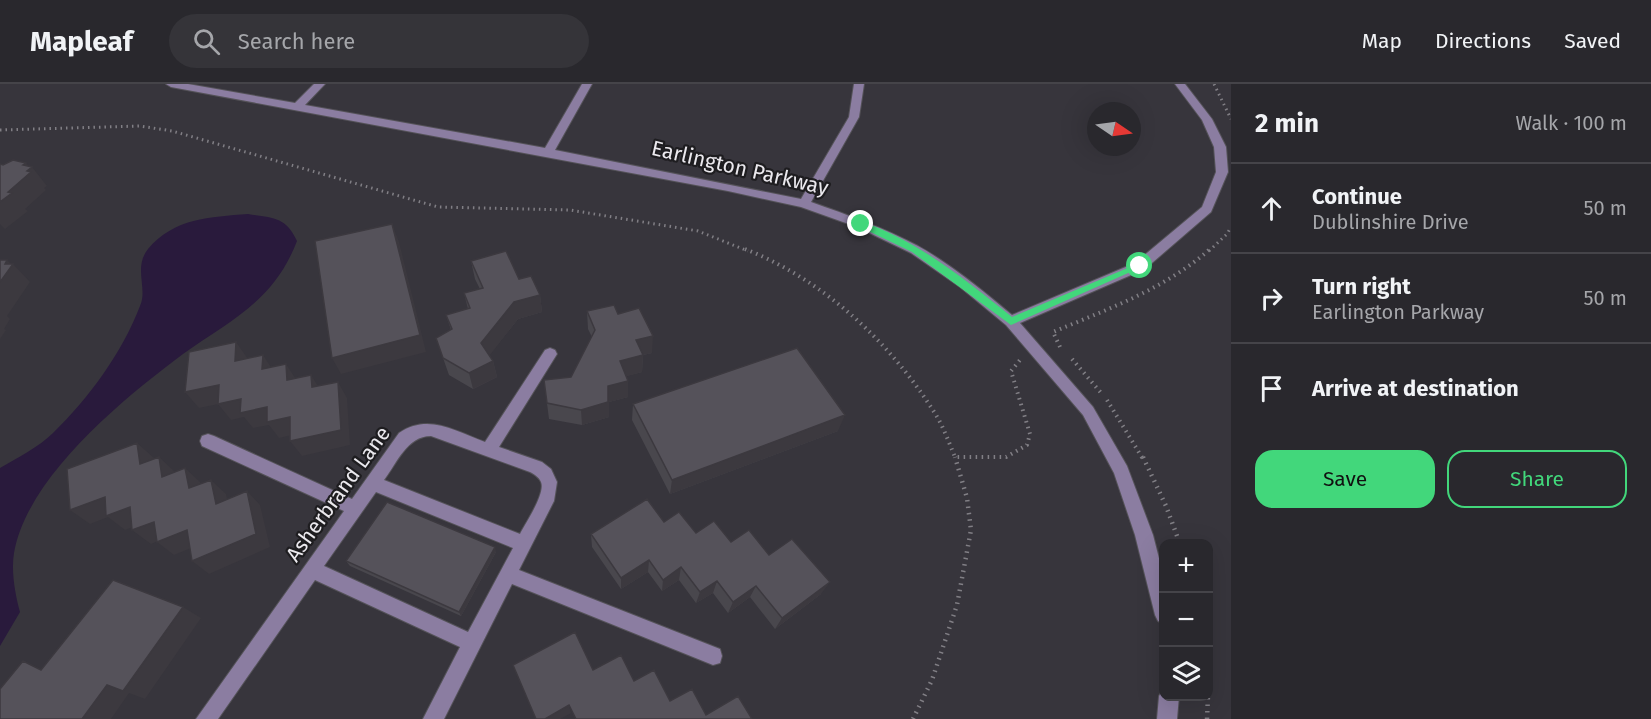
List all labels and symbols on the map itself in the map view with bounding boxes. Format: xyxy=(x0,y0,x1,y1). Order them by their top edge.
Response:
north arrow xyxy=(1087,102,1141,156)
street label: Earlington Parkway xyxy=(649,135,832,201)
route end xyxy=(847,210,873,236)
route start xyxy=(1126,252,1152,278)
street label: Asherbrand Lane xyxy=(280,421,396,567)

